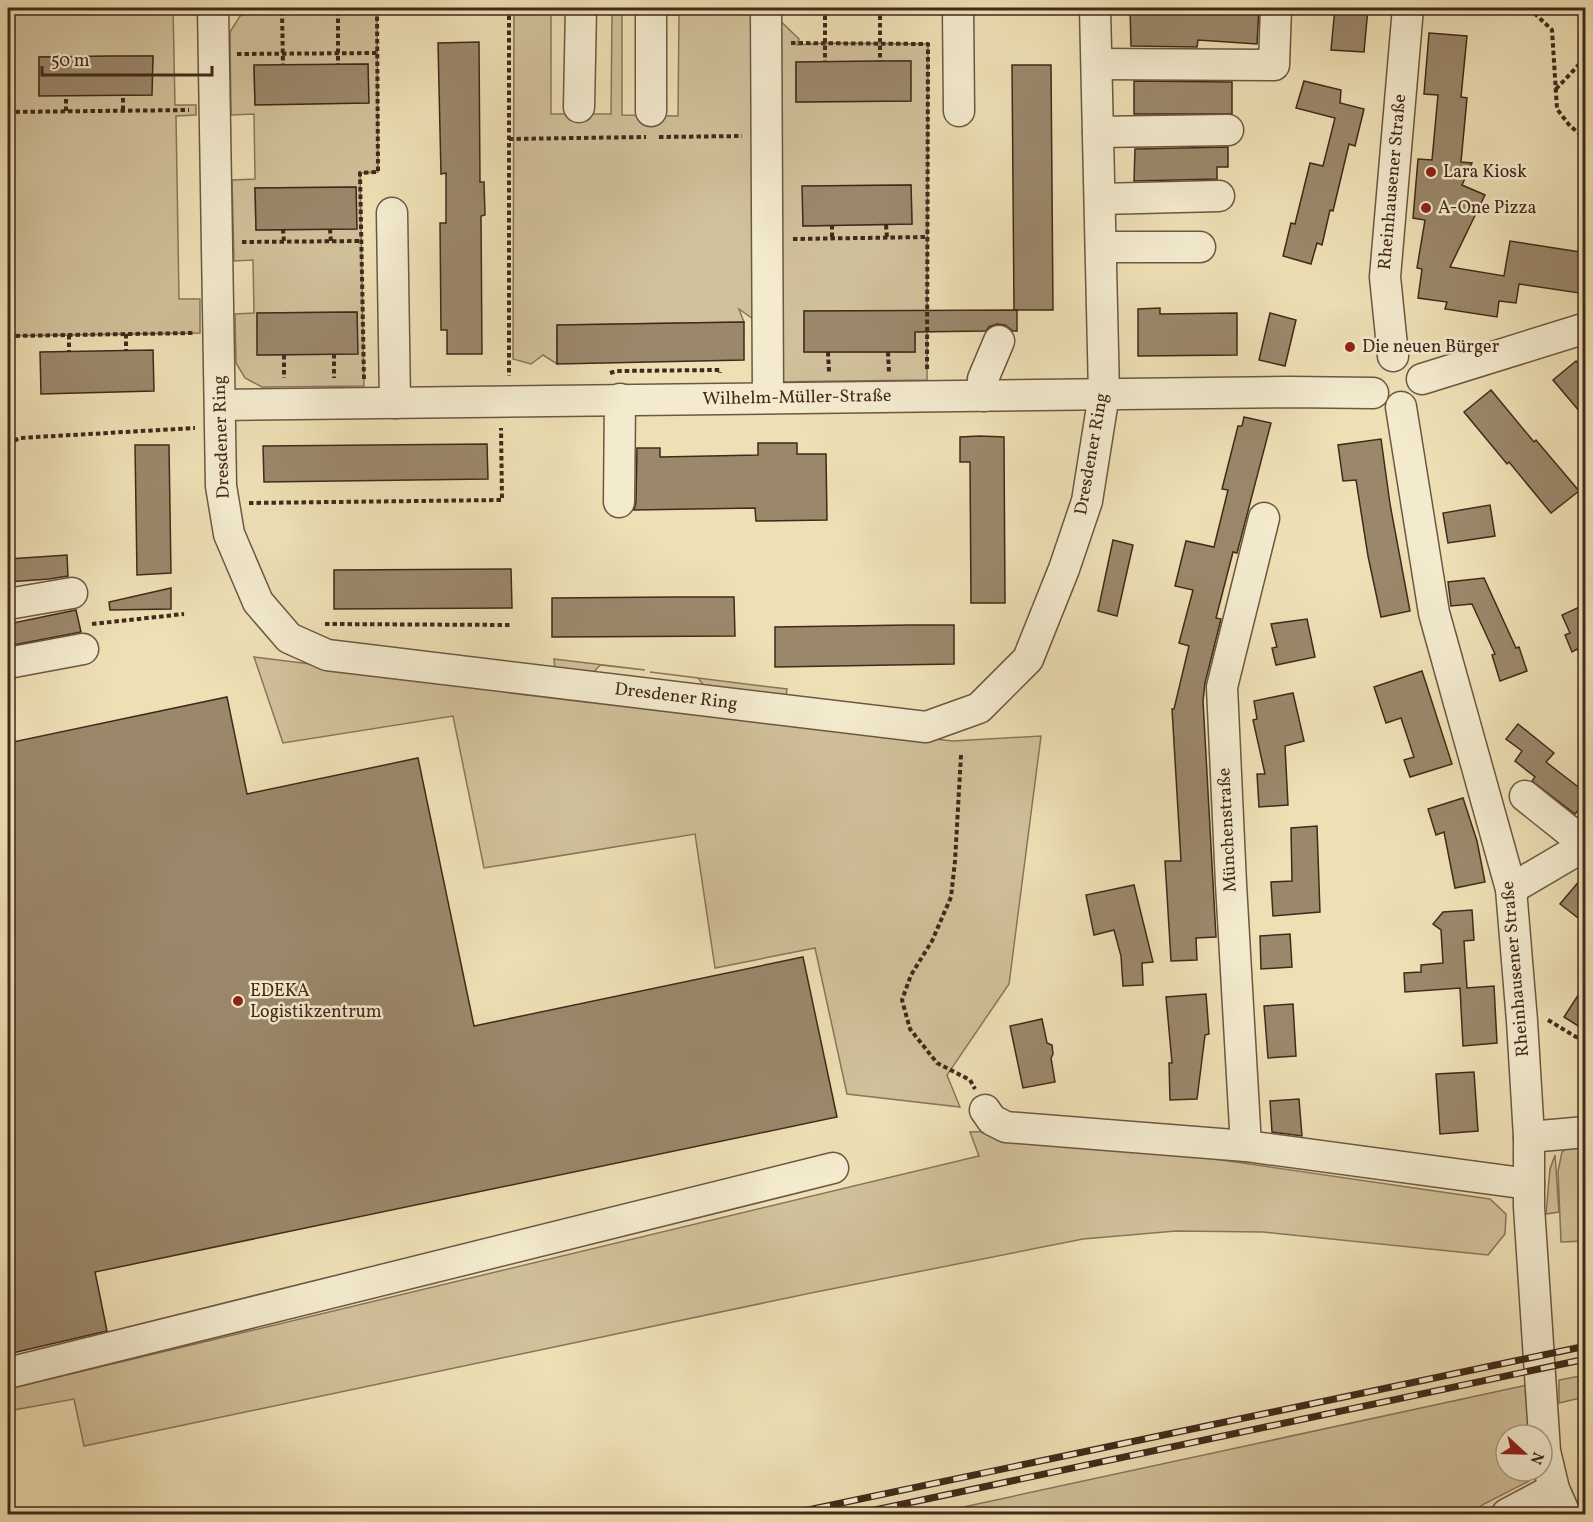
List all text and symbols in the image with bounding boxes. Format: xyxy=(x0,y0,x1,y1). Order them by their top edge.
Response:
scale bar xyxy=(42,39,212,77)
text: 50 m xyxy=(51,49,90,74)
street label: Rheinhausener Straße xyxy=(1373,93,1413,271)
place label: Lara Kiosk xyxy=(1443,160,1527,185)
marker: Lara Kiosk xyxy=(1424,165,1438,179)
place label: A-One Pizza xyxy=(1438,196,1537,221)
marker: A-One Pizza xyxy=(1419,201,1433,215)
place label: Die neuen Bürger xyxy=(1362,335,1500,360)
marker: Die neuen Bürger xyxy=(1343,340,1357,354)
street label: Dresdener Ring xyxy=(207,375,237,499)
street label: Wilhelm-Müller-Straße xyxy=(702,384,892,412)
street label: Dresdener Ring xyxy=(1069,391,1115,517)
street label: Dresdener Ring xyxy=(613,677,739,717)
street label: Münchenstraße xyxy=(1212,767,1244,893)
street label: Rheinhausener Straße xyxy=(1496,880,1536,1058)
place label: EDEKA Logistikzentrum xyxy=(250,979,382,1025)
marker: EDEKA Logistikzentrum xyxy=(231,994,245,1008)
north arrow xyxy=(1494,1423,1554,1483)
text: N xyxy=(1524,1448,1548,1468)

